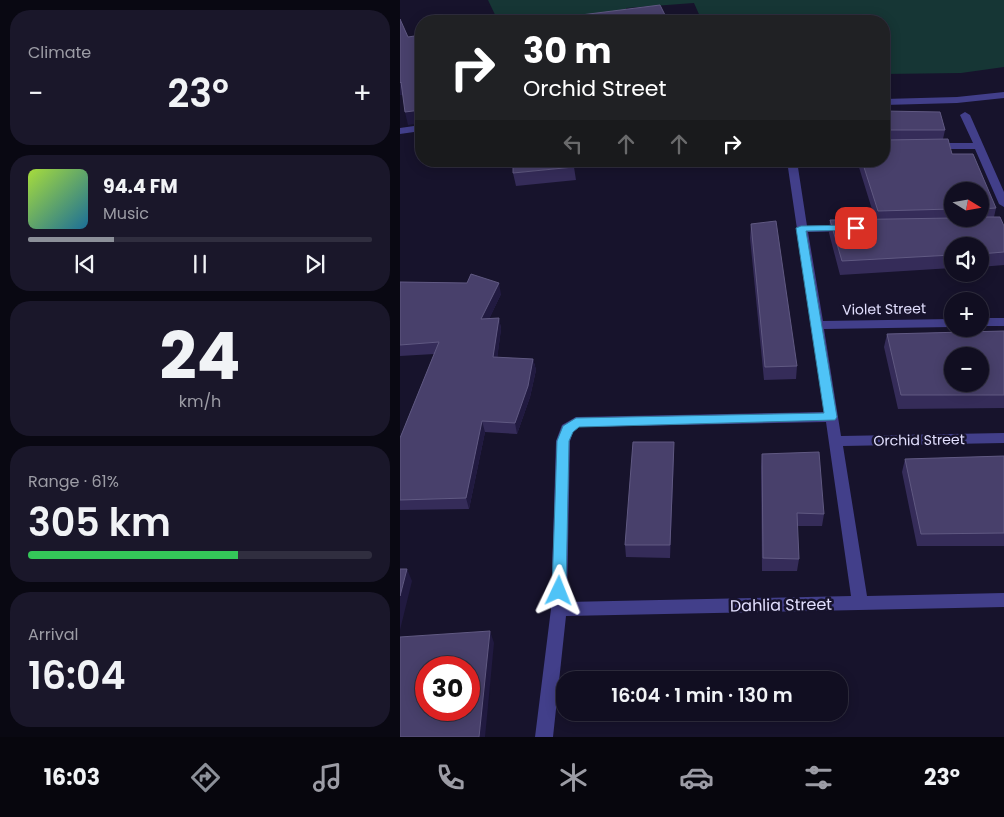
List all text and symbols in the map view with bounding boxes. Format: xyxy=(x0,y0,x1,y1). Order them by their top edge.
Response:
text: 30 m xyxy=(523,26,611,75)
icon: right xyxy=(440,35,505,100)
text: Climate xyxy=(28,41,91,64)
text: 23° xyxy=(167,67,229,120)
text: Orchid Street xyxy=(523,73,667,104)
text: − xyxy=(28,74,43,113)
text: + xyxy=(353,74,372,113)
icon: left xyxy=(559,130,587,158)
icon: ahead xyxy=(612,130,640,158)
icon: ahead xyxy=(665,130,693,158)
icon: right xyxy=(718,130,746,158)
text: 94.4 FM xyxy=(103,173,178,200)
north arrow xyxy=(944,182,989,228)
map controls xyxy=(944,182,989,392)
text: Music xyxy=(103,202,149,225)
pin xyxy=(835,207,877,249)
icon: arrive xyxy=(842,214,870,242)
button: sound xyxy=(944,237,989,282)
icon: previous xyxy=(71,250,99,278)
icon: pause xyxy=(186,250,214,278)
icon: next xyxy=(301,250,329,278)
button: + xyxy=(944,292,989,337)
street label: Violet Street xyxy=(842,298,926,320)
text: 24 xyxy=(159,311,241,402)
button: − xyxy=(944,347,989,392)
text: km/h xyxy=(179,390,221,413)
street label: Orchid Street xyxy=(873,429,965,451)
text: Range · 61% xyxy=(28,470,119,493)
text: 305 km xyxy=(28,496,171,549)
position arrow xyxy=(532,564,584,616)
street label: Dahlia Street xyxy=(730,593,832,617)
text: Arrival xyxy=(28,623,78,646)
text: 16:04 xyxy=(28,649,126,702)
speed limit sign: 30 xyxy=(415,656,480,721)
text: 16:04 · 1 min · 130 m xyxy=(611,682,793,709)
icon: directions xyxy=(188,760,223,795)
icon: music xyxy=(310,760,345,795)
icon: phone xyxy=(433,760,468,795)
icon: climate xyxy=(556,760,591,795)
icon: car xyxy=(679,760,714,795)
icon: filters xyxy=(801,760,836,795)
text: 16:03 xyxy=(44,762,100,793)
text: 23° xyxy=(924,762,960,793)

